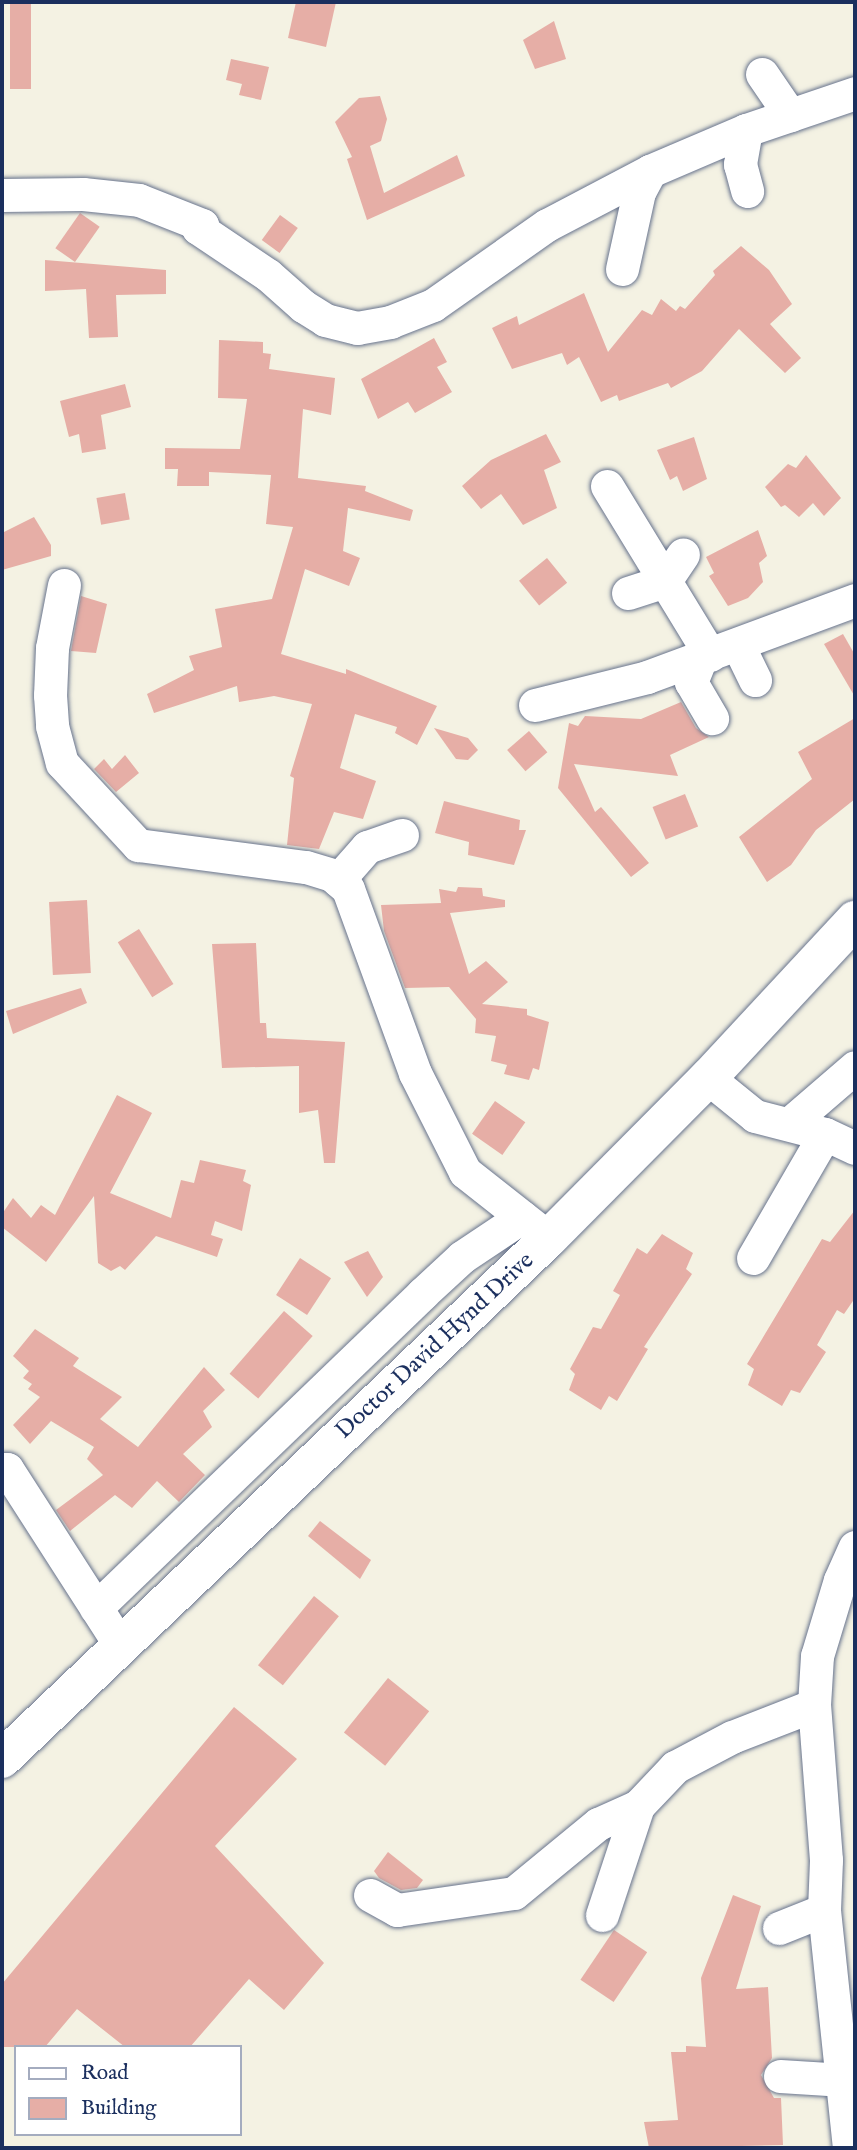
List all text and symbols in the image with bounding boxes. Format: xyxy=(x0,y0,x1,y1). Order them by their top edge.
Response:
street label: Doctor David Hynd Drive xyxy=(330,1247,540,1445)
legend xyxy=(14,2045,242,2136)
text: Road xyxy=(81,2060,128,2087)
text: Building xyxy=(81,2095,156,2122)

